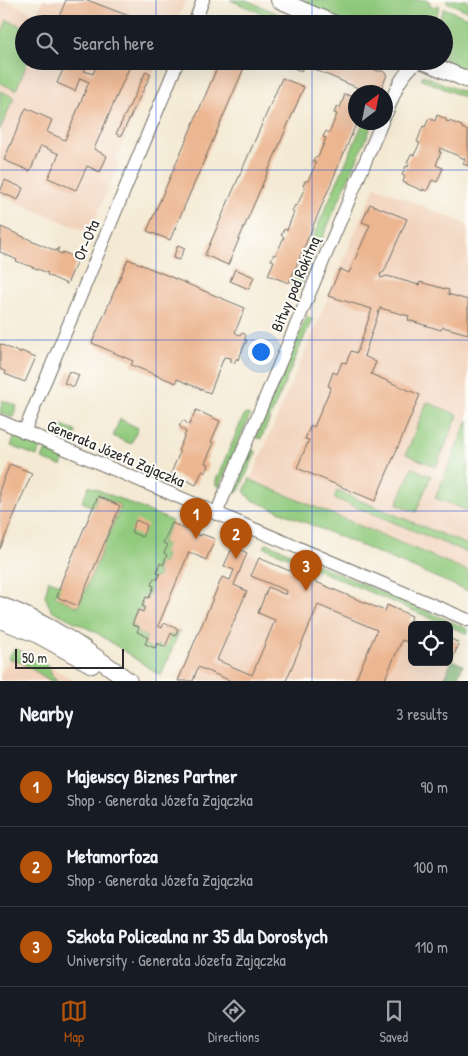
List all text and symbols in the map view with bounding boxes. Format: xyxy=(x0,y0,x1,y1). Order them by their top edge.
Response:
search box xyxy=(15,15,453,70)
icon: search xyxy=(33,29,61,57)
text: Search here xyxy=(73,30,154,56)
north arrow xyxy=(348,85,393,130)
street label: Or-Ota xyxy=(68,216,104,264)
street label: Bitwy pod Rokitną xyxy=(265,232,326,335)
your location xyxy=(248,339,274,365)
street label: Generała Józefa Zajączka xyxy=(44,414,188,492)
pin: 1 xyxy=(180,498,212,539)
pin: 2 xyxy=(220,518,252,559)
pin: 3 xyxy=(290,550,322,591)
map controls xyxy=(408,621,453,666)
button: locate xyxy=(408,621,453,666)
scale bar xyxy=(15,646,124,669)
text: 50 m xyxy=(22,648,47,667)
text: Nearby xyxy=(20,699,73,728)
text: 3 results xyxy=(396,703,448,725)
text: Majewscy Biznes Partner xyxy=(67,763,237,789)
text: 1 xyxy=(33,776,39,798)
text: 90 m xyxy=(420,776,448,798)
text: Shop · Generała Józefa Zajączka xyxy=(67,789,253,811)
text: Metamorfoza xyxy=(67,843,158,869)
text: 2 xyxy=(32,856,40,878)
text: 100 m xyxy=(413,856,448,878)
text: Shop · Generała Józefa Zajączka xyxy=(67,869,253,891)
text: Szkoła Policealna nr 35 dla Dorosłych xyxy=(67,923,327,949)
text: 3 xyxy=(32,936,40,958)
text: 110 m xyxy=(415,936,448,958)
text: University · Generała Józefa Zajączka xyxy=(67,949,286,971)
tab: Map xyxy=(60,997,88,1046)
tab: Directions xyxy=(208,997,259,1046)
tab: Saved xyxy=(379,997,408,1046)

